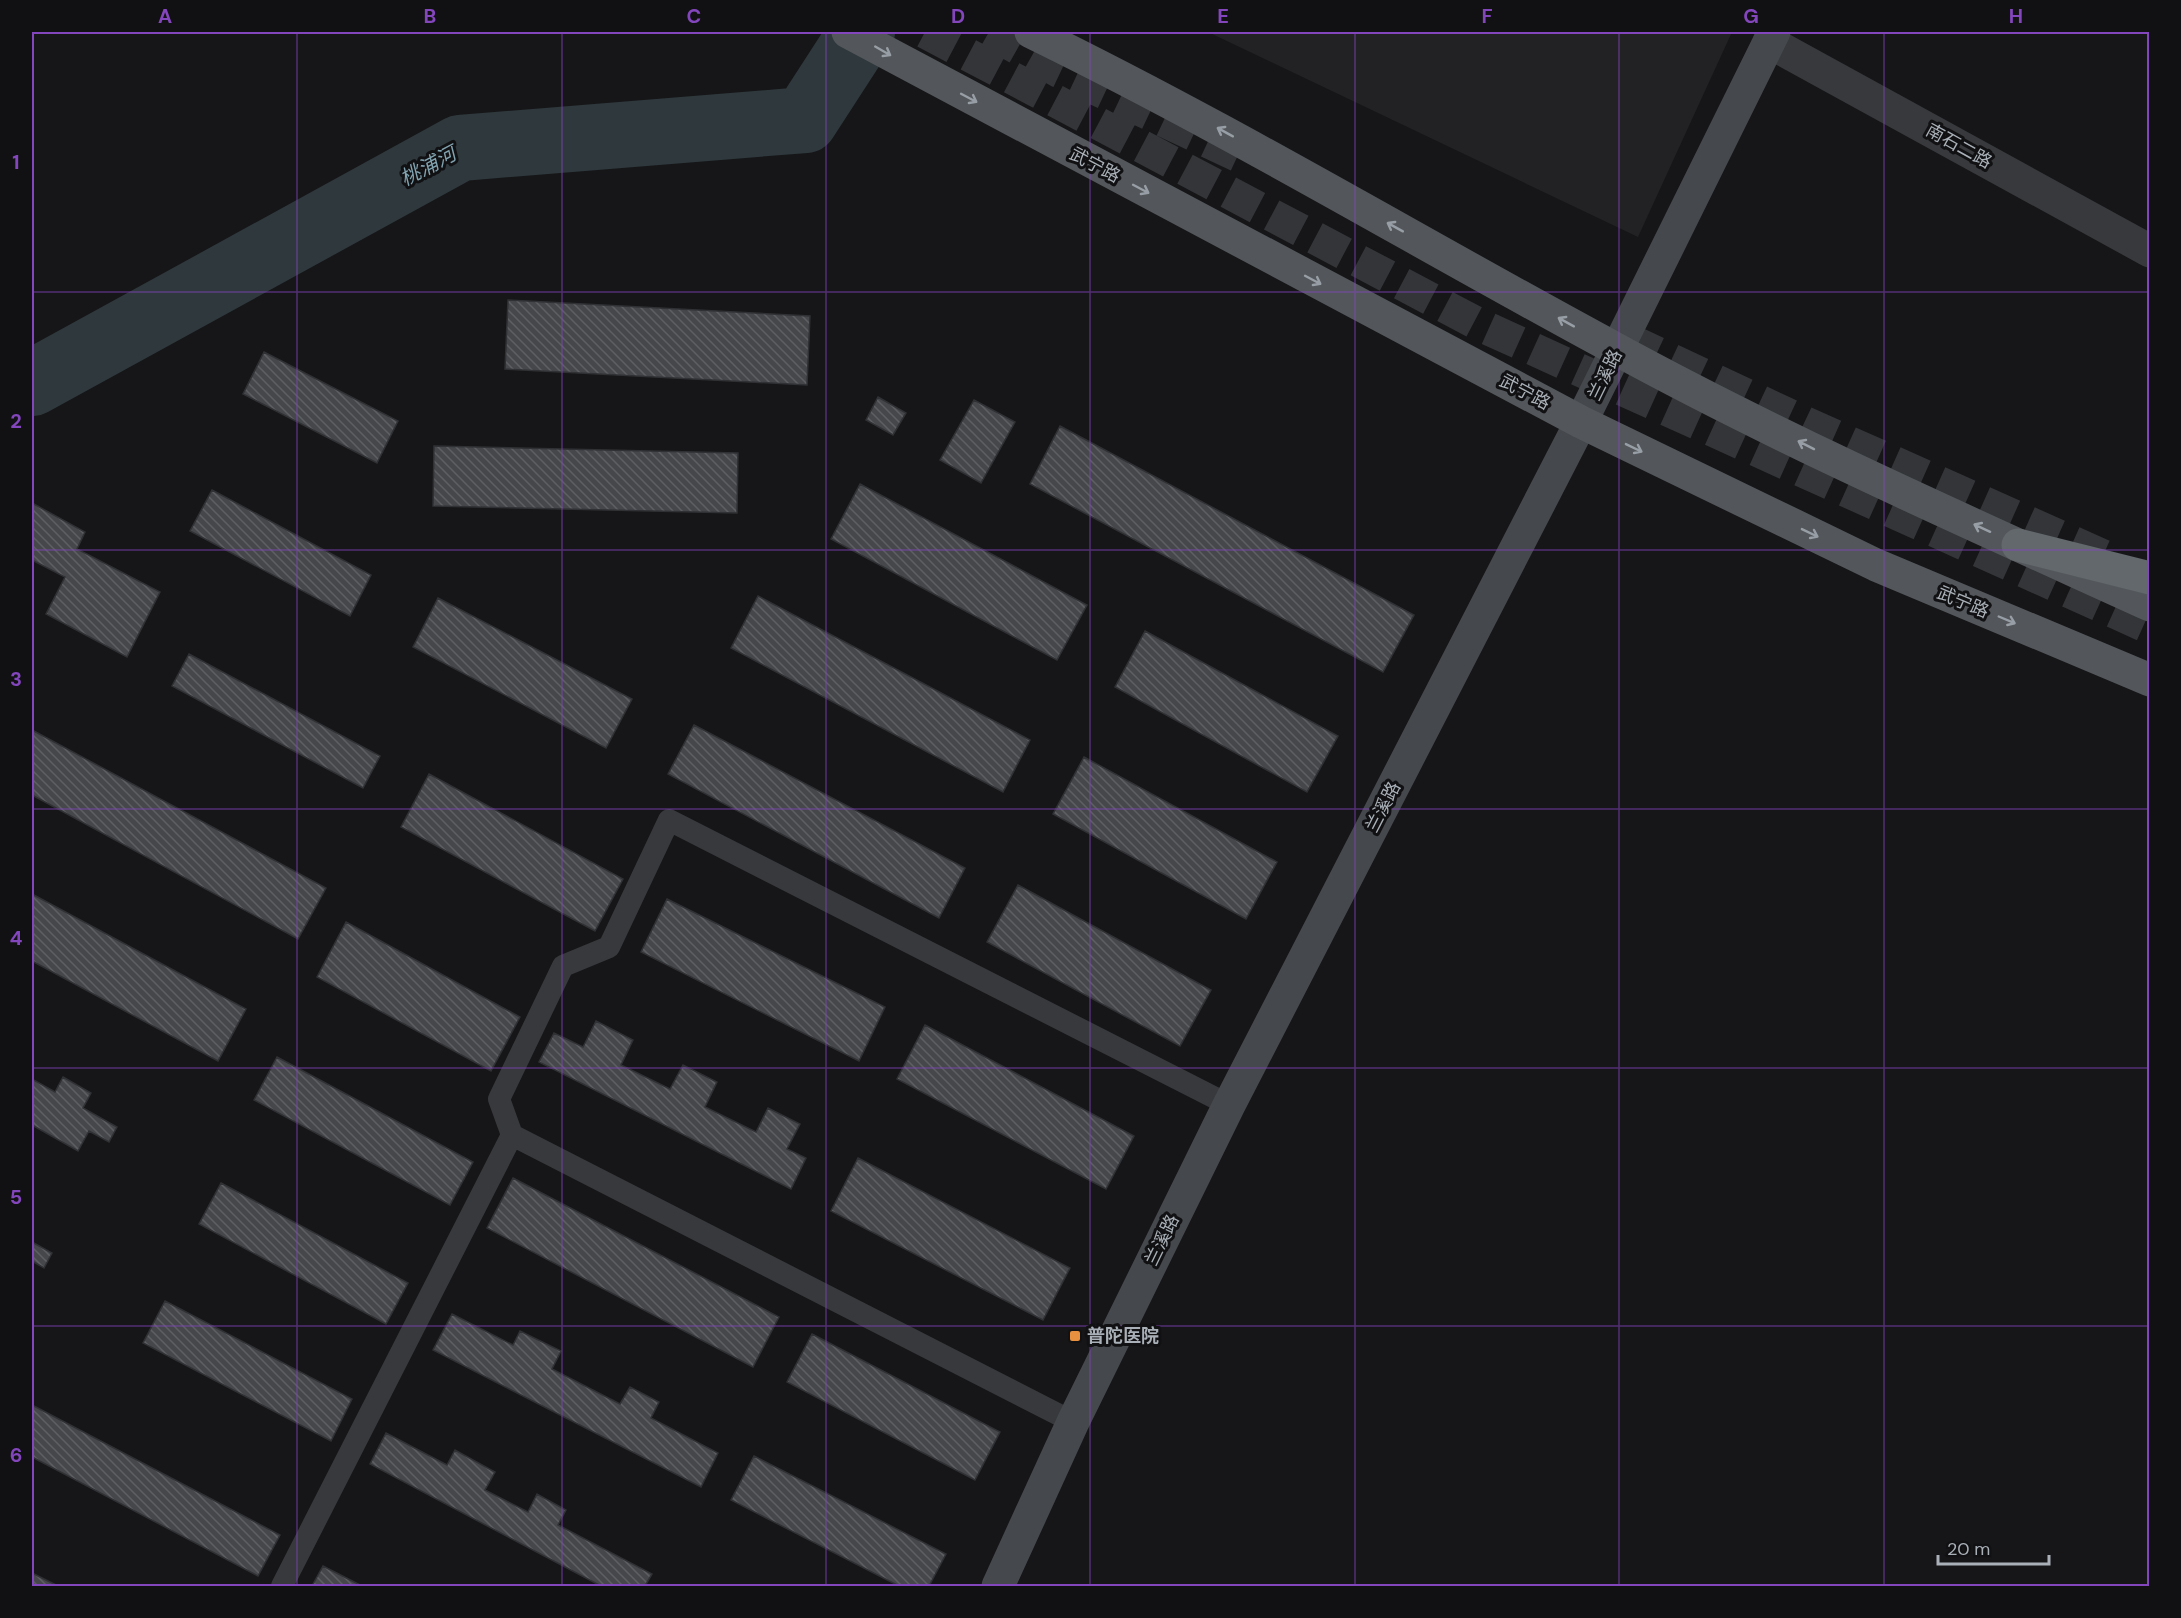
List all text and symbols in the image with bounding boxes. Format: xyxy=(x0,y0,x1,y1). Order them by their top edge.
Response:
text: A xyxy=(158,3,172,29)
text: B xyxy=(424,3,436,29)
text: C xyxy=(687,3,701,29)
text: D xyxy=(951,3,965,29)
text: E xyxy=(1217,3,1229,29)
text: F xyxy=(1481,3,1493,29)
text: G xyxy=(1743,3,1759,29)
text: H xyxy=(2009,3,2023,29)
one-way arrow xyxy=(874,45,891,57)
one-way arrow xyxy=(959,93,977,104)
street label: 南石二路 xyxy=(1922,118,1996,174)
one-way arrow xyxy=(1216,126,1234,137)
water label: 桃浦河 xyxy=(395,139,464,192)
street label: 武宁路 xyxy=(1066,142,1124,188)
text: 1 xyxy=(12,149,20,175)
one-way arrow xyxy=(1132,183,1149,195)
one-way arrow xyxy=(1387,221,1404,233)
one-way arrow xyxy=(1304,275,1322,286)
one-way arrow xyxy=(1557,315,1574,327)
street label: 兰溪路 xyxy=(1582,345,1628,405)
street label: 武宁路 xyxy=(1496,369,1554,415)
text: 2 xyxy=(10,408,22,434)
one-way arrow xyxy=(1797,438,1815,450)
one-way arrow xyxy=(1625,442,1643,454)
one-way arrow xyxy=(1973,522,1991,534)
one-way arrow xyxy=(1800,527,1818,539)
street label: 武宁路 xyxy=(1933,580,1993,624)
one-way arrow xyxy=(1997,615,2016,626)
text: 3 xyxy=(10,666,22,692)
street label: 兰溪路 xyxy=(1360,777,1406,837)
text: 4 xyxy=(10,925,23,951)
text: 5 xyxy=(10,1184,22,1210)
street label: 兰溪路 xyxy=(1139,1210,1185,1270)
place label: 普陀医院 xyxy=(1087,1324,1159,1348)
marker: 普陀医院 xyxy=(1068,1329,1082,1343)
text: 6 xyxy=(10,1442,22,1468)
scale bar xyxy=(1938,1528,2049,1566)
text: 20 m xyxy=(1947,1537,1990,1561)

